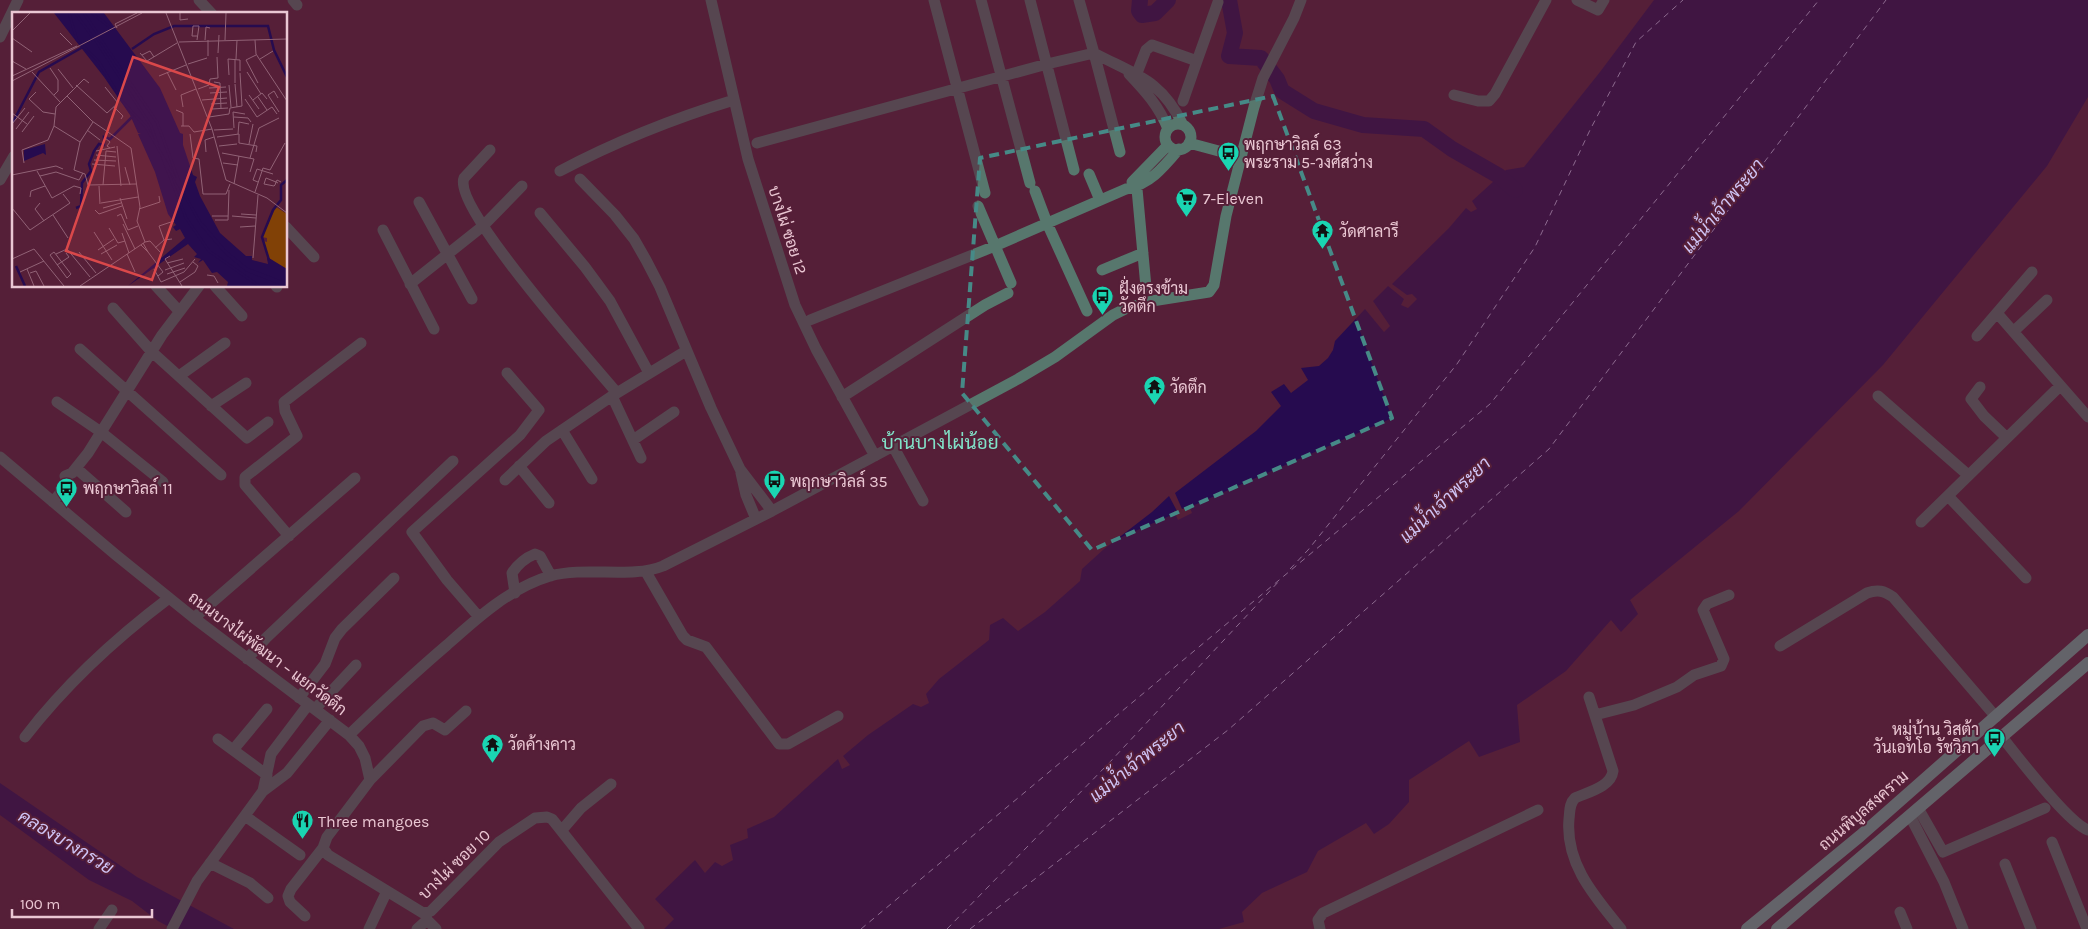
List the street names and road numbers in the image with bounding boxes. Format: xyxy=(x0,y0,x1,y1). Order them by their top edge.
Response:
street label: บางไผ่ ซอย 12 xyxy=(764,183,813,277)
street label: ถนนบางไผ่พัฒนา – แยกวัดตึก xyxy=(185,586,352,719)
street label: ถนนพิบูลสงคราม xyxy=(1815,766,1913,856)
street label: บางไผ่ ซอย 10 xyxy=(413,824,494,903)

